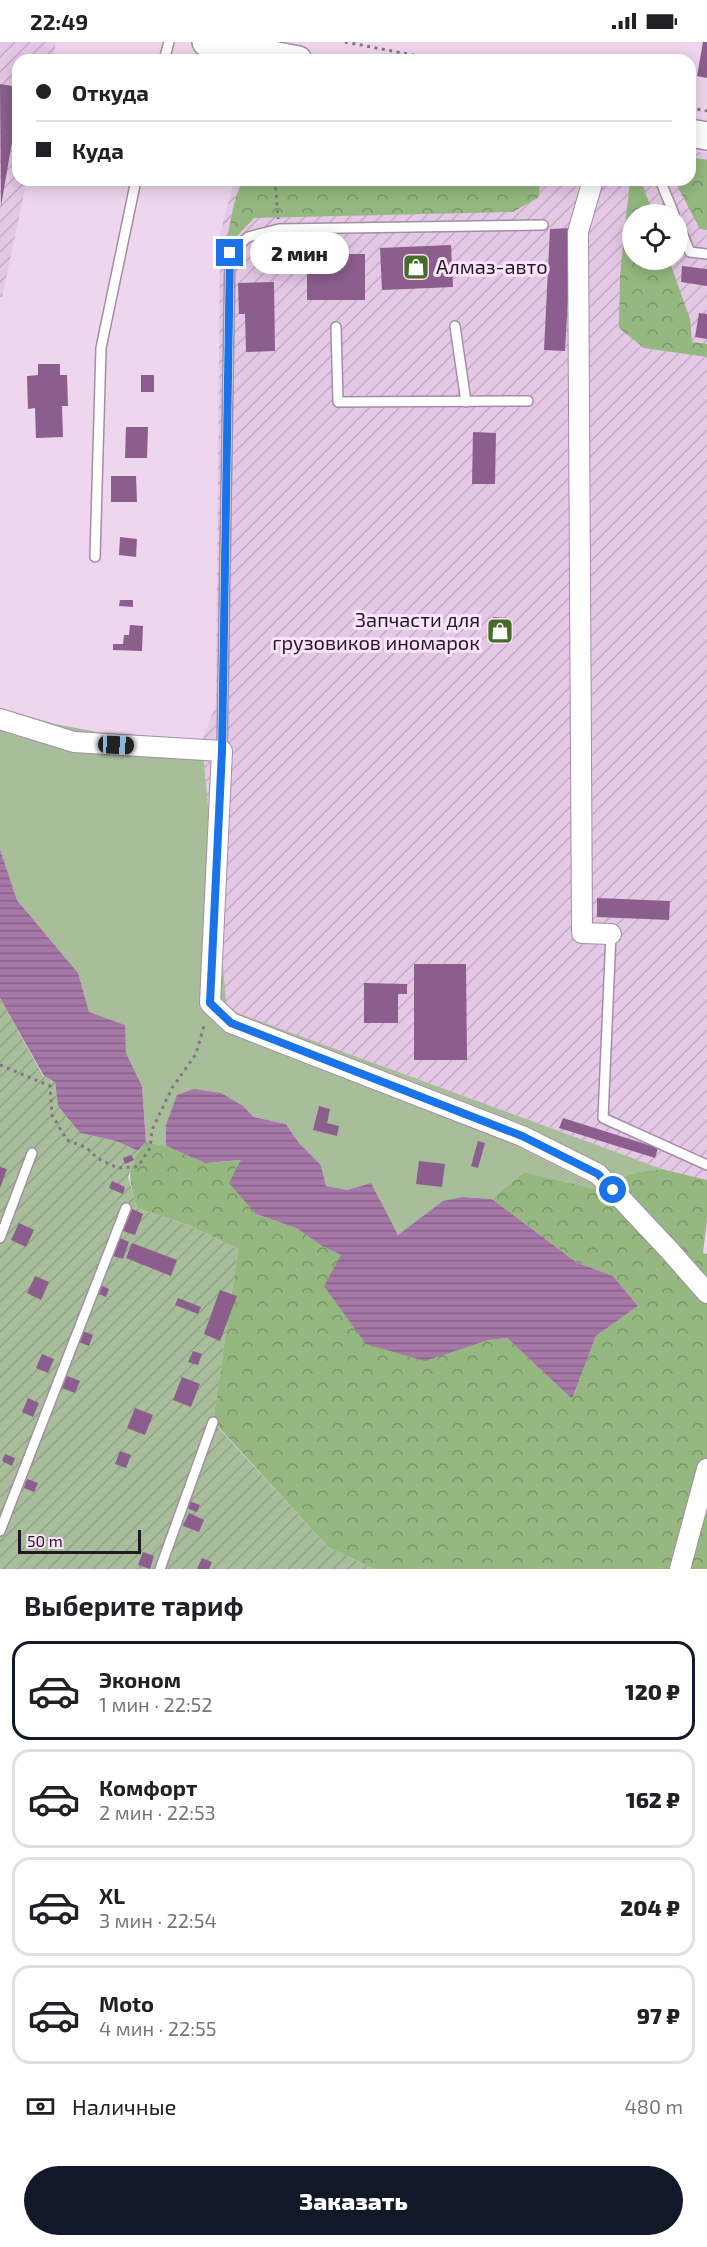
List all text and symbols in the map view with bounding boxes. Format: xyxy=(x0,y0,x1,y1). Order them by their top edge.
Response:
text: 22:49 xyxy=(30,8,88,34)
text: Откуда xyxy=(72,79,149,105)
text: Куда xyxy=(72,137,124,163)
map controls xyxy=(622,204,688,270)
button: locate xyxy=(622,204,688,270)
callout: 2 мин xyxy=(251,232,350,274)
route end xyxy=(216,239,243,266)
text: 2 мин xyxy=(271,241,328,265)
shop icon: Алмаз-авто xyxy=(401,252,431,282)
place label: Алмаз-авто xyxy=(436,254,548,278)
place label: Запчасти для грузовиков иномарок xyxy=(272,607,480,655)
shop icon: Запчасти для грузовиков иномарок xyxy=(485,616,515,646)
car xyxy=(98,735,134,755)
route start xyxy=(599,1176,626,1203)
scale bar xyxy=(18,1527,141,1554)
text: 50 m xyxy=(27,1531,63,1550)
text: Выберите тариф xyxy=(24,1589,244,1621)
icon: car xyxy=(27,1664,81,1718)
text: Эконом xyxy=(99,1666,181,1692)
text: 120 ₽ xyxy=(625,1678,680,1704)
text: 1 мин · 22:52 xyxy=(99,1692,213,1716)
icon: car xyxy=(27,1772,81,1826)
text: Комфорт xyxy=(99,1774,197,1800)
text: 162 ₽ xyxy=(626,1786,680,1812)
text: 2 мин · 22:53 xyxy=(99,1800,216,1824)
icon: car xyxy=(27,1880,81,1934)
text: XL xyxy=(99,1882,125,1908)
text: 204 ₽ xyxy=(620,1894,680,1920)
text: 3 мин · 22:54 xyxy=(99,1908,217,1932)
icon: car xyxy=(27,1988,81,2042)
text: Moto xyxy=(99,1990,154,2016)
text: 97 ₽ xyxy=(637,2002,680,2028)
text: 4 мин · 22:55 xyxy=(99,2016,216,2040)
icon: cash xyxy=(24,2090,57,2123)
text: Наличные xyxy=(72,2093,176,2119)
text: 480 m xyxy=(625,2094,683,2118)
button: Заказать xyxy=(24,2166,683,2235)

